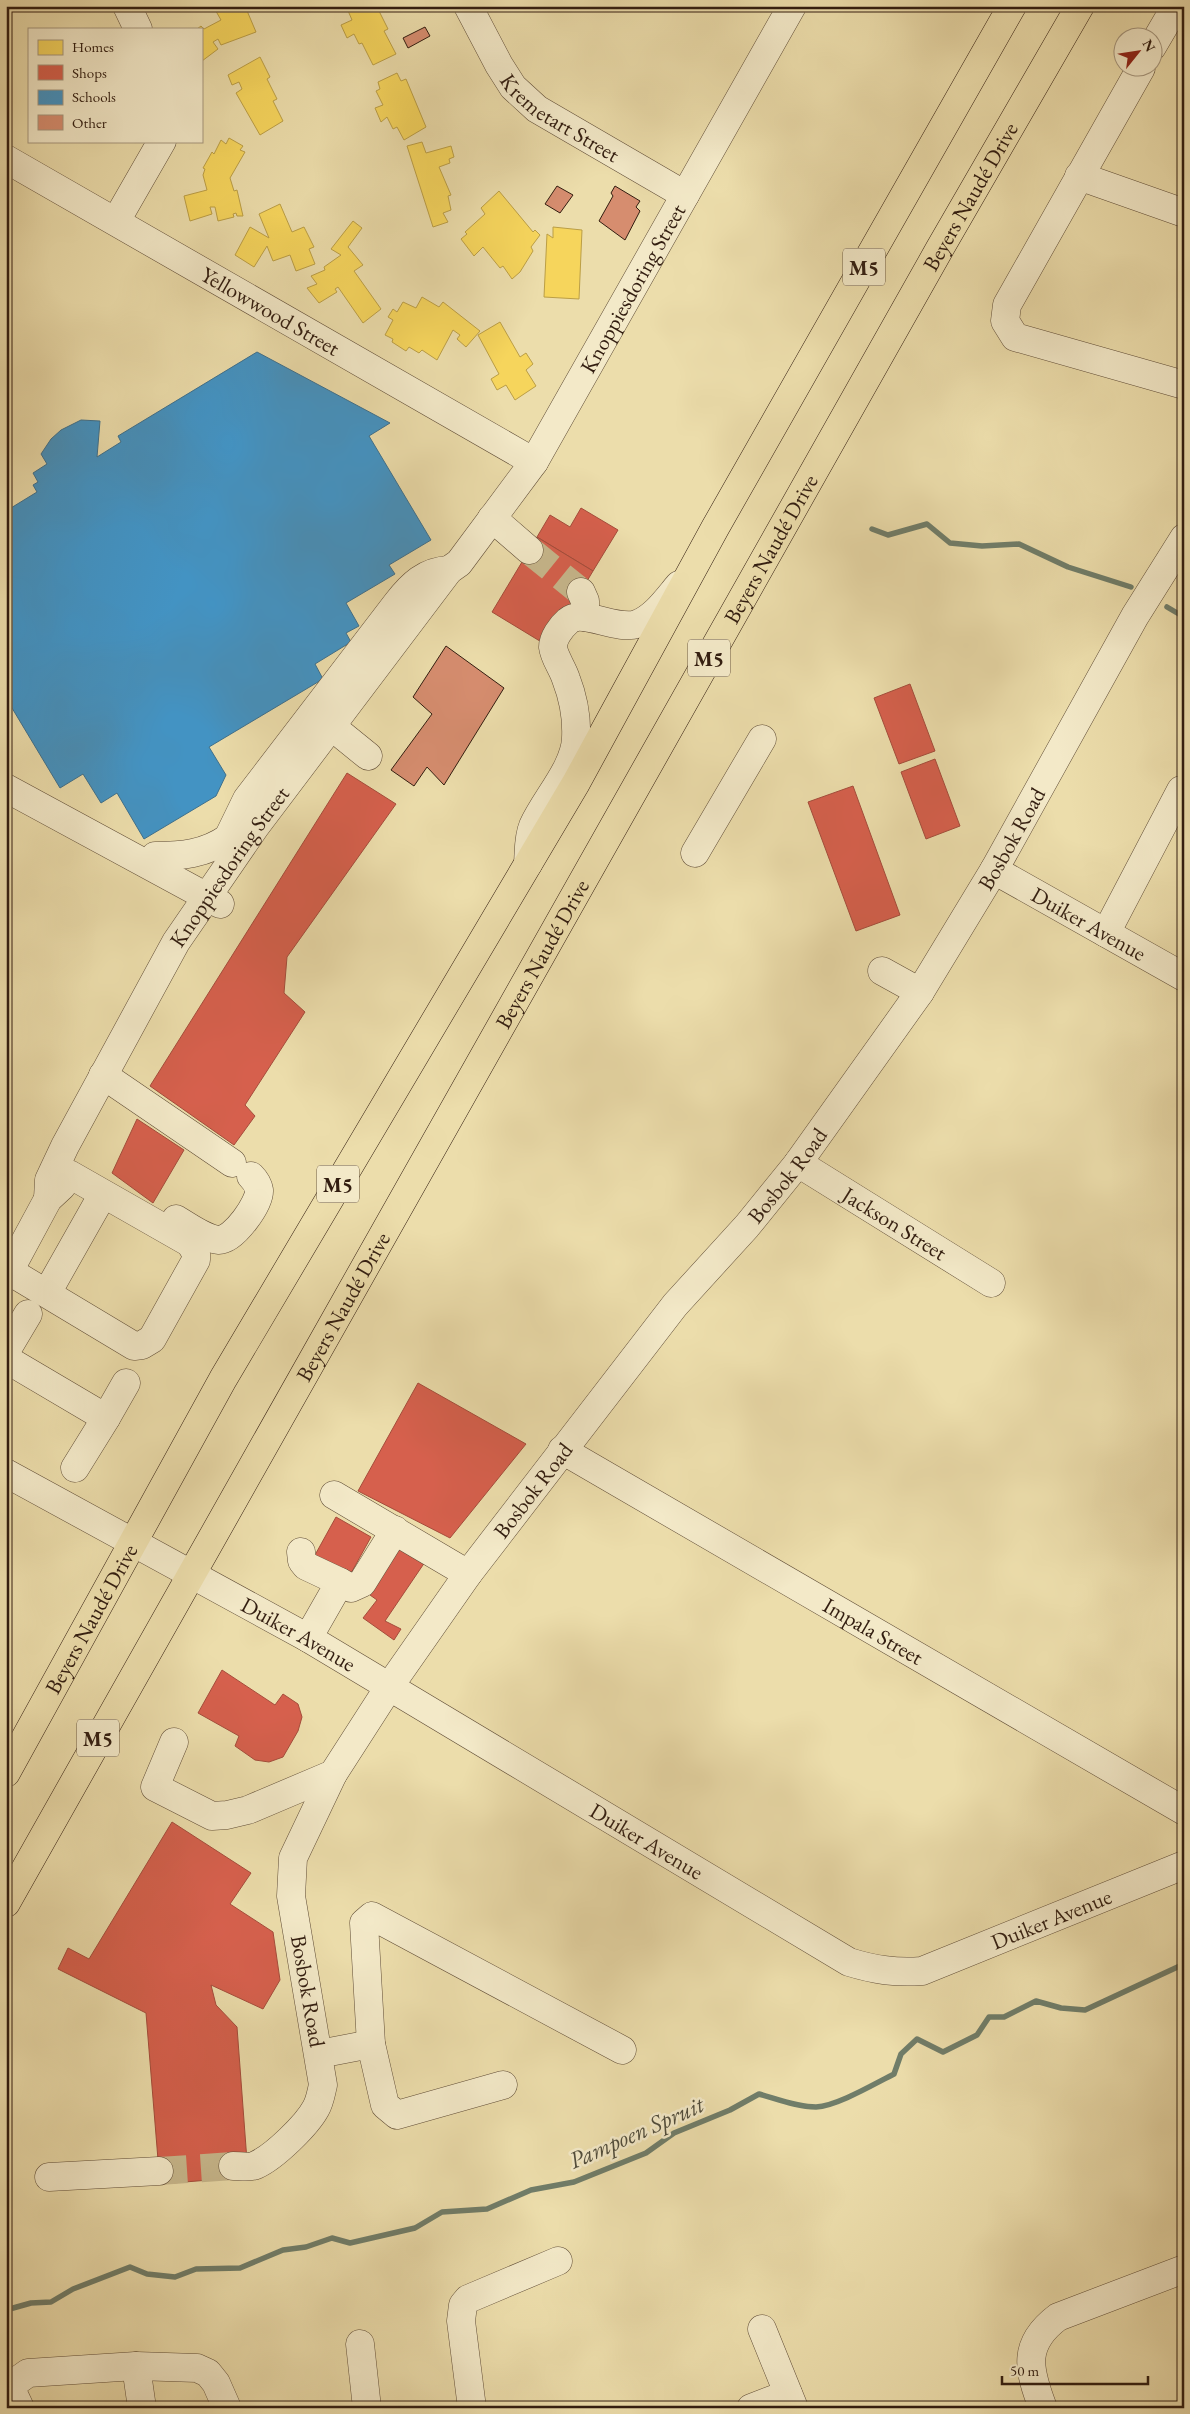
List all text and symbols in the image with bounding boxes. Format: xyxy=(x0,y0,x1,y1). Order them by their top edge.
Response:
legend xyxy=(28,28,202,142)
north arrow xyxy=(1112,28,1162,78)
text: N xyxy=(1139,36,1160,55)
text: Homes xyxy=(72,37,114,56)
text: Shops xyxy=(72,63,107,82)
street label: Kremetart Street xyxy=(494,68,625,169)
text: Schools xyxy=(72,87,116,106)
text: Other xyxy=(72,113,107,132)
street label: Beyers Naudé Drive xyxy=(916,116,1025,276)
street label: Knoppiesdoring Street xyxy=(573,198,692,378)
road number: M5 xyxy=(843,248,885,286)
street label: Yellowwood Street xyxy=(196,260,345,362)
street label: Beyers Naudé Drive xyxy=(717,469,824,629)
road number: M5 xyxy=(688,640,730,676)
street label: Knoppiesdoring Street xyxy=(162,780,295,953)
street label: Bosbok Road xyxy=(971,781,1052,895)
street label: Beyers Naudé Drive xyxy=(488,874,596,1034)
street label: Duiker Avenue xyxy=(1026,880,1152,968)
street label: Bosbok Road xyxy=(741,1121,834,1229)
road number: M5 xyxy=(317,1166,359,1202)
street label: Jackson Street xyxy=(835,1179,953,1267)
street label: Beyers Naudé Drive xyxy=(289,1226,397,1386)
street label: Bosbok Road xyxy=(486,1436,579,1544)
street label: Beyers Naudé Drive xyxy=(38,1538,144,1699)
street label: Duiker Avenue xyxy=(236,1590,362,1678)
street label: Impala Street xyxy=(818,1590,929,1671)
road number: M5 xyxy=(77,1720,119,1756)
street label: Duiker Avenue xyxy=(585,1796,709,1886)
street label: Duiker Avenue xyxy=(987,1881,1116,1956)
street label: Bosbok Road xyxy=(284,1933,332,2050)
water label: Pampoen Spruit xyxy=(563,2088,710,2176)
scale bar xyxy=(1002,2354,1149,2386)
text: 50 m xyxy=(1010,2361,1039,2380)

